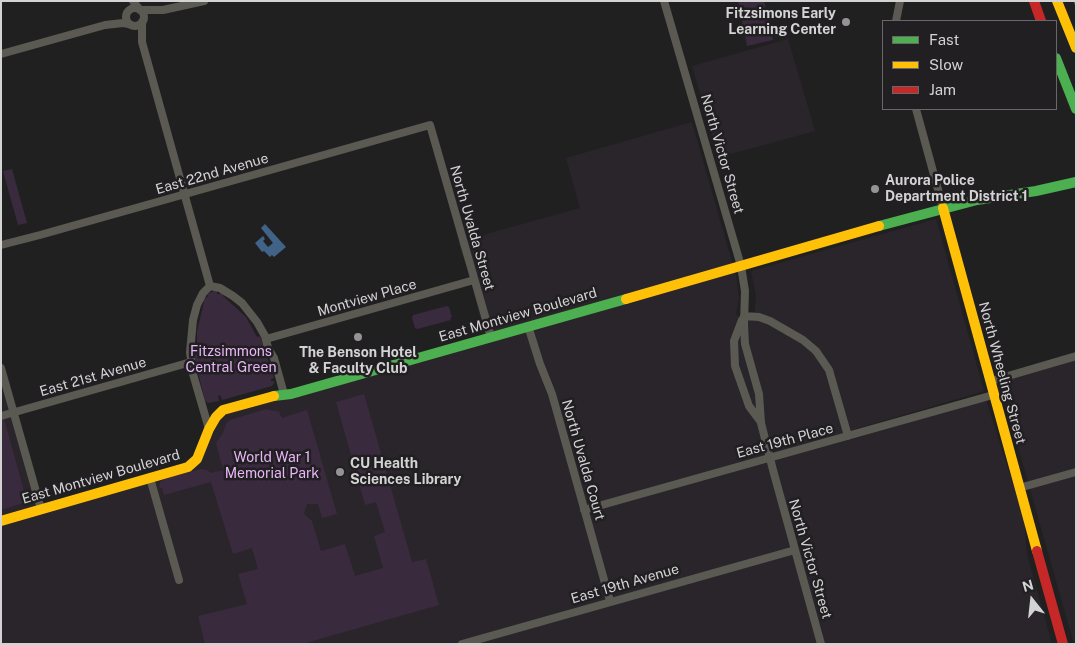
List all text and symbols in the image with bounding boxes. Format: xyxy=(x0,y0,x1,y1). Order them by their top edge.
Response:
place label: Fitzsimons Early Learning Center xyxy=(726,6,836,38)
marker: Fitzsimons Early Learning Center xyxy=(840,16,852,28)
legend xyxy=(882,20,1057,110)
text: Fast xyxy=(929,31,959,48)
text: Slow xyxy=(929,56,963,73)
text: Jam xyxy=(929,81,956,98)
street label: North Victor Street xyxy=(697,92,747,216)
street label: East 22nd Avenue xyxy=(154,150,270,198)
street label: North Uvalda Street xyxy=(446,164,498,292)
place label: Aurora Police Department District 1 xyxy=(885,173,1028,206)
marker: Aurora Police Department District 1 xyxy=(869,183,881,195)
street label: Montview Place xyxy=(315,276,419,320)
street label: East Montview Boulevard xyxy=(437,284,599,346)
street label: North Wheeling Street xyxy=(975,300,1029,446)
marker: The Benson Hotel & Faculty Club xyxy=(352,331,364,343)
park label: Fitzsimmons Central Green xyxy=(186,344,276,377)
place label: The Benson Hotel & Faculty Club xyxy=(299,345,417,378)
street label: East 21st Avenue xyxy=(38,354,148,400)
street label: North Uvalda Court xyxy=(558,398,608,522)
street label: East 19th Place xyxy=(735,420,835,462)
street label: East Montview Boulevard xyxy=(20,446,182,508)
park label: World War 1 Memorial Park xyxy=(225,450,319,482)
place label: CU Health Sciences Library xyxy=(350,456,461,488)
marker: CU Health Sciences Library xyxy=(334,466,346,478)
street label: North Victor Street xyxy=(785,497,835,621)
street label: East 19th Avenue xyxy=(569,561,681,607)
north arrow xyxy=(1007,575,1057,625)
text: N xyxy=(1020,576,1035,595)

